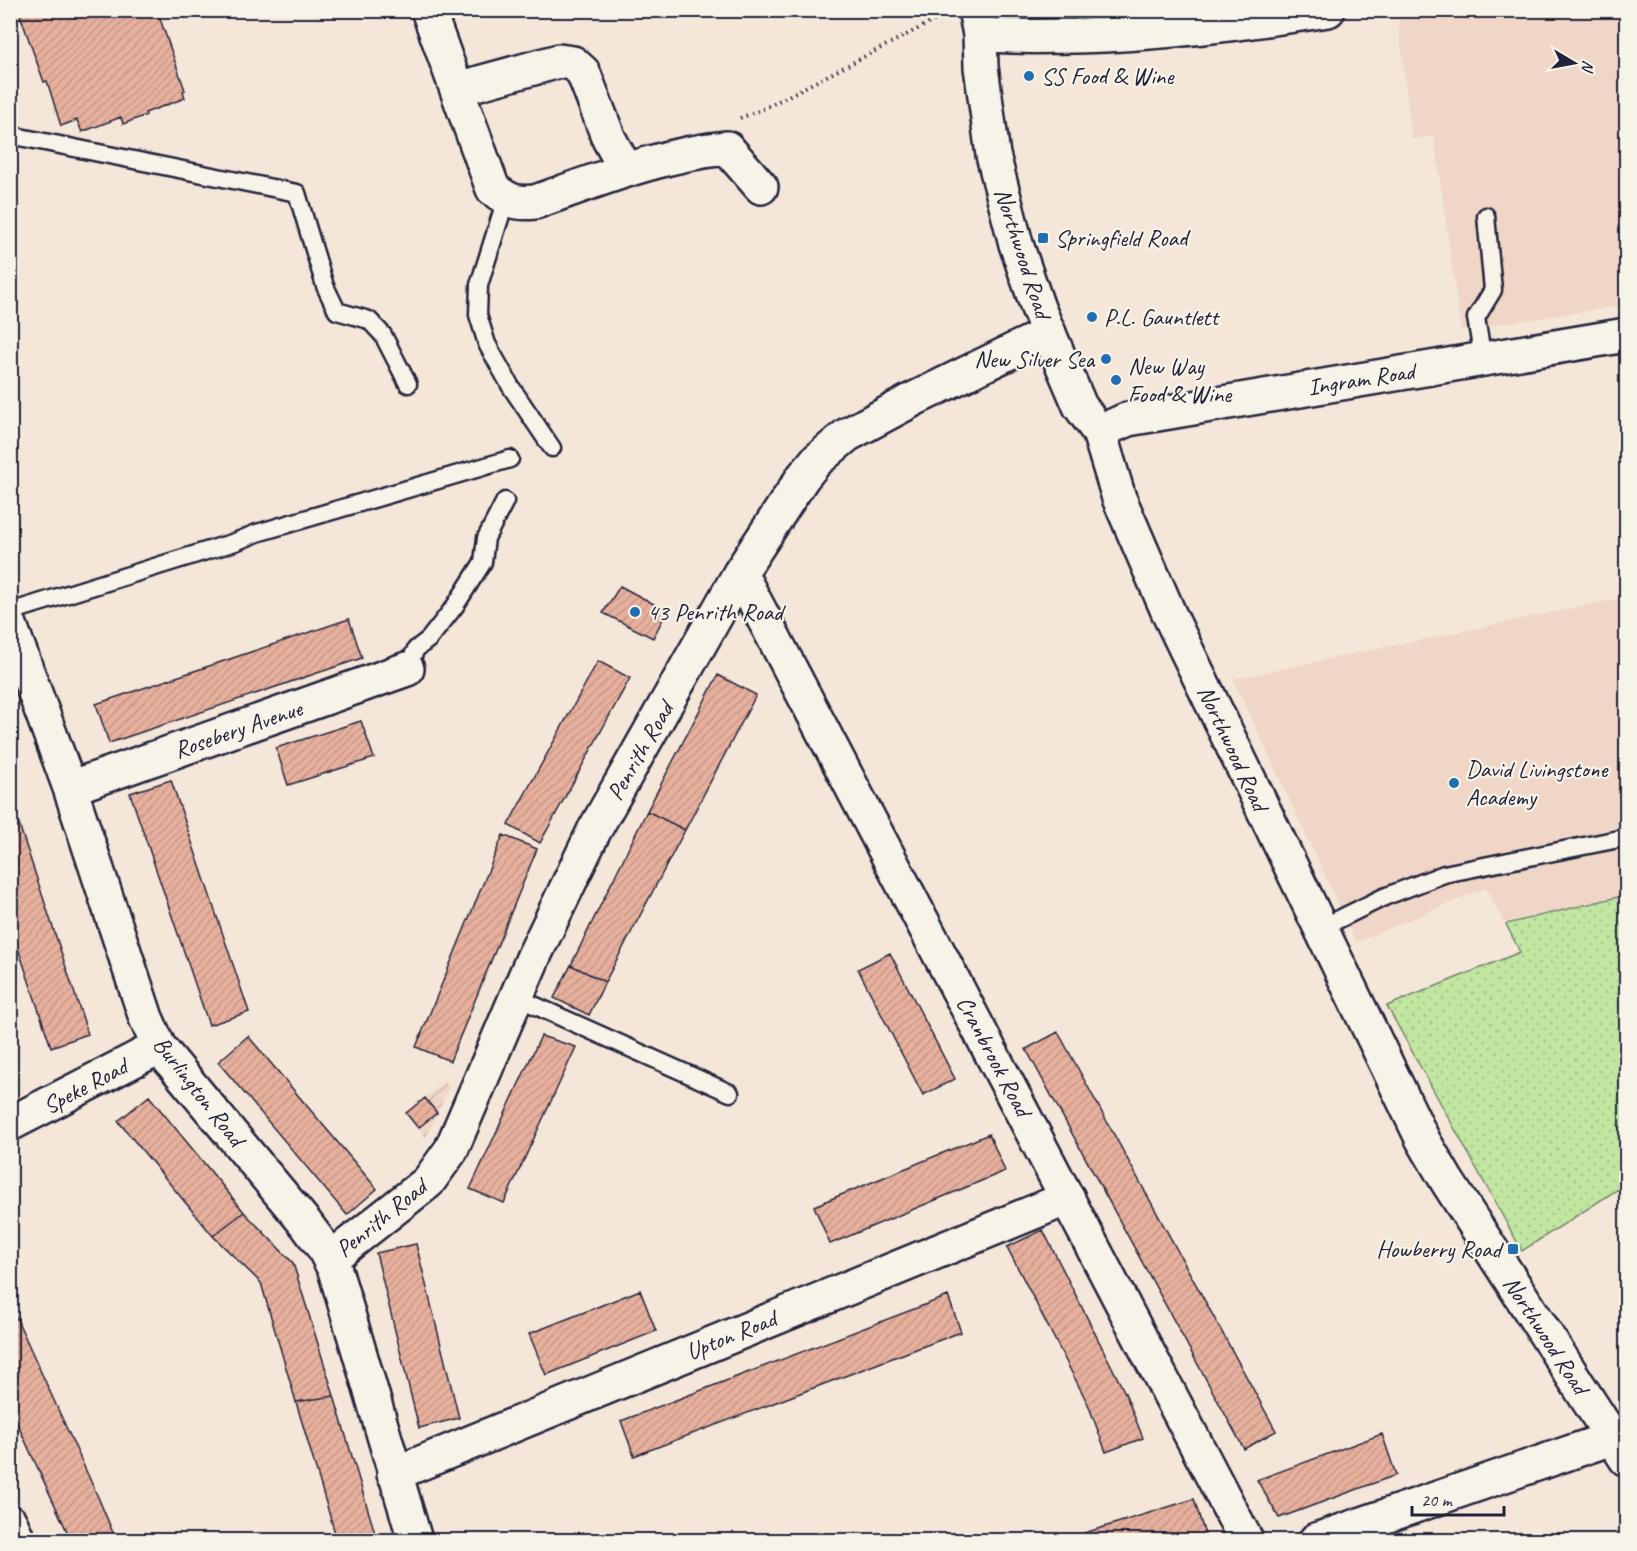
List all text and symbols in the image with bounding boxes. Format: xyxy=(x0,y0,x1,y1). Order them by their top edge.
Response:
north arrow xyxy=(1544,33,1604,93)
text: N xyxy=(1577,59,1598,75)
place label: SS Food & Wine xyxy=(1041,61,1175,91)
marker: SS Food & Wine xyxy=(1022,69,1036,83)
street label: Northwood Road xyxy=(988,184,1059,325)
place label: Springfield Road xyxy=(1055,223,1191,253)
marker: Springfield Road xyxy=(1036,231,1050,245)
place label: P.L. Gauntlett xyxy=(1104,302,1220,332)
marker: P.L. Gauntlett xyxy=(1085,310,1099,324)
place label: New Silver Sea xyxy=(974,344,1095,374)
place label: New Way Food & Wine xyxy=(1128,351,1233,409)
marker: New Silver Sea xyxy=(1099,352,1113,366)
street label: Ingram Road xyxy=(1306,355,1420,402)
marker: New Way Food & Wine xyxy=(1109,373,1123,387)
place label: 43 Penrith Road xyxy=(647,597,786,627)
marker: 43 Penrith Road xyxy=(628,605,642,619)
street label: Northwood Road xyxy=(1191,680,1277,819)
street label: Rosebery Avenue xyxy=(170,692,308,765)
street label: Penrith Road xyxy=(600,694,682,805)
place label: David Livingstone Academy xyxy=(1466,754,1609,812)
marker: David Livingstone Academy xyxy=(1447,776,1461,790)
street label: Cranbrook Road xyxy=(950,991,1040,1124)
street label: Burlington Road xyxy=(147,1030,253,1155)
street label: Speke Road xyxy=(38,1050,135,1121)
street label: Penrith Road xyxy=(329,1170,435,1264)
place label: Howberry Road xyxy=(1376,1234,1505,1264)
marker: Howberry Road xyxy=(1506,1242,1520,1256)
street label: Northwood Road xyxy=(1497,1270,1597,1403)
street label: Upton Road xyxy=(682,1302,784,1367)
scale bar xyxy=(1412,1479,1504,1517)
text: 20 m xyxy=(1421,1489,1454,1511)

